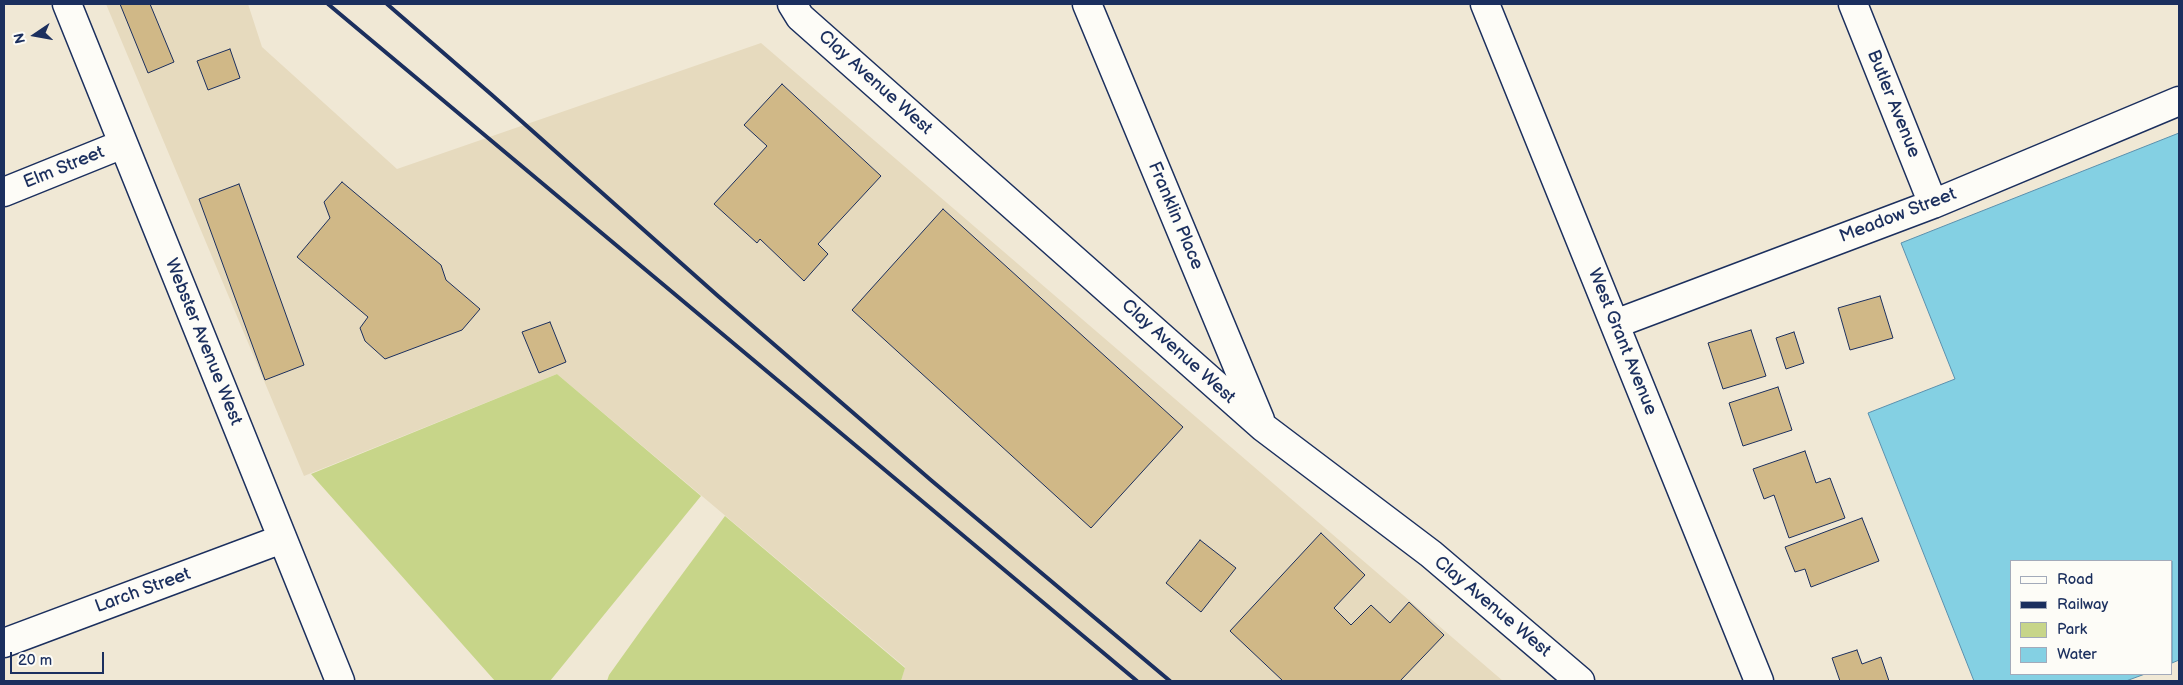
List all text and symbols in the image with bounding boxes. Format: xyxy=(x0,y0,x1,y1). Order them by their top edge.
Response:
north arrow xyxy=(10,10,60,60)
street label: Clay Avenue West xyxy=(814,26,936,140)
text: N xyxy=(10,31,29,45)
street label: Butler Avenue xyxy=(1862,47,1924,161)
street label: Elm Street xyxy=(21,142,107,194)
street label: Franklin Place xyxy=(1143,159,1207,273)
street label: Meadow Street xyxy=(1837,184,1959,248)
street label: Webster Avenue West xyxy=(160,255,246,429)
street label: West Grant Avenue xyxy=(1583,266,1661,418)
street label: Clay Avenue West xyxy=(1117,295,1239,409)
street label: Clay Avenue West xyxy=(1429,552,1555,662)
legend xyxy=(2010,560,2173,675)
street label: Larch Street xyxy=(92,564,194,618)
text: Road xyxy=(2057,570,2093,589)
text: Railway xyxy=(2057,595,2108,614)
text: Park xyxy=(2057,620,2087,639)
scale bar xyxy=(12,642,106,674)
text: Water xyxy=(2057,645,2097,664)
text: 20 m xyxy=(18,651,52,670)

